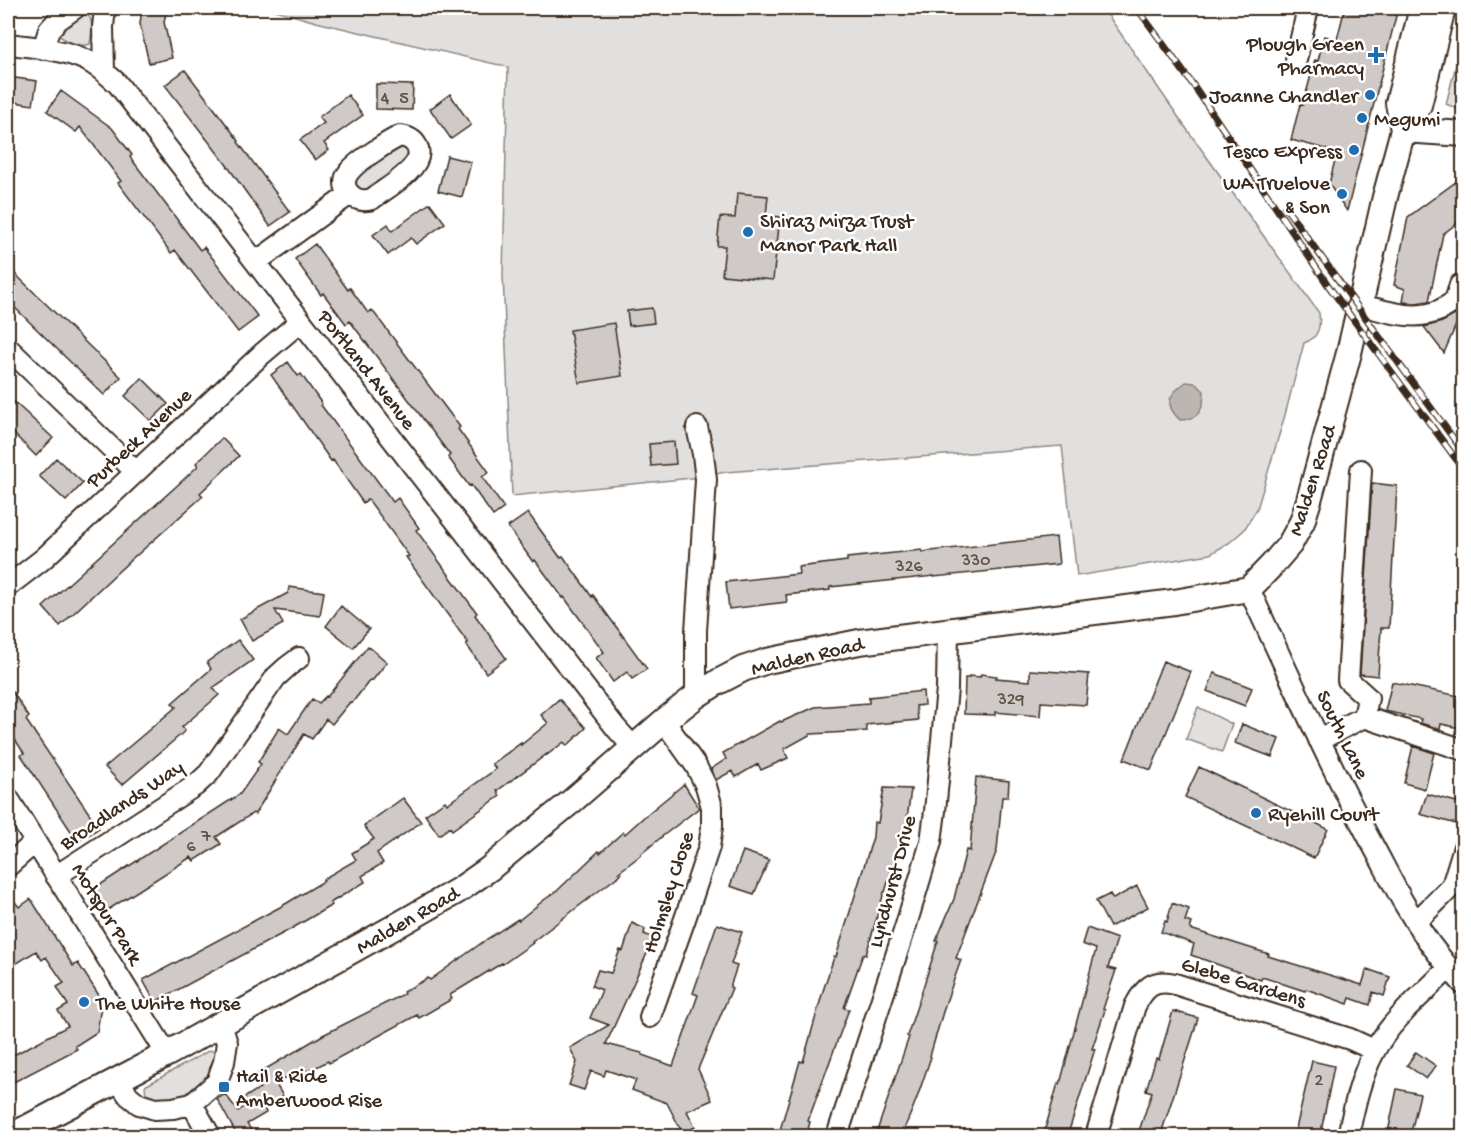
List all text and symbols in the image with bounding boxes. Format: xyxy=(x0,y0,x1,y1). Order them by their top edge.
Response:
place label: Plough Green Pharmacy xyxy=(1246,34,1364,83)
marker: Plough Green Pharmacy xyxy=(1369,48,1383,62)
place label: Joanne Chandler xyxy=(1209,86,1360,111)
marker: Joanne Chandler xyxy=(1363,88,1377,102)
house number: 4 xyxy=(381,89,390,110)
house number: 5 xyxy=(399,89,409,110)
place label: Megumi xyxy=(1374,109,1441,134)
marker: Megumi xyxy=(1355,111,1369,125)
place label: Tesco Express xyxy=(1223,141,1343,166)
marker: Tesco Express xyxy=(1347,143,1361,157)
place label: WA Truelove & Son xyxy=(1223,173,1331,222)
marker: WA Truelove & Son xyxy=(1335,187,1349,201)
place label: Shiraz Mirza Trust Manor Park Hall xyxy=(760,211,915,260)
marker: Shiraz Mirza Trust Manor Park Hall xyxy=(741,225,755,239)
street label: Portland Avenue xyxy=(310,305,420,437)
street label: Purbeck Avenue xyxy=(82,383,199,496)
street label: Malden Road xyxy=(1285,421,1344,540)
house number: 330 xyxy=(961,551,990,572)
house number: 326 xyxy=(894,557,924,578)
street label: Malden Road xyxy=(749,633,868,684)
street label: South Lane xyxy=(1309,687,1374,785)
house number: 329 xyxy=(996,690,1025,711)
street label: Broadlands Way xyxy=(55,756,190,858)
place label: Ryehill Court xyxy=(1268,804,1381,829)
marker: Ryehill Court xyxy=(1249,806,1263,820)
street label: Lyndhurst Drive xyxy=(865,812,924,951)
house number: 7 xyxy=(200,827,211,848)
street label: Holmsley Close xyxy=(639,828,702,957)
house number: 6 xyxy=(186,837,196,858)
street label: Motspur Park xyxy=(64,860,147,972)
street label: Malden Road xyxy=(353,882,466,962)
street label: Glebe Gardens xyxy=(1178,954,1309,1015)
place label: The White House xyxy=(95,993,242,1018)
marker: The White House xyxy=(77,995,91,1009)
place label: Hail & Ride Amberwood Rise xyxy=(236,1066,383,1115)
house number: 2 xyxy=(1315,1071,1324,1092)
marker: Hail & Ride Amberwood Rise xyxy=(217,1080,231,1094)

